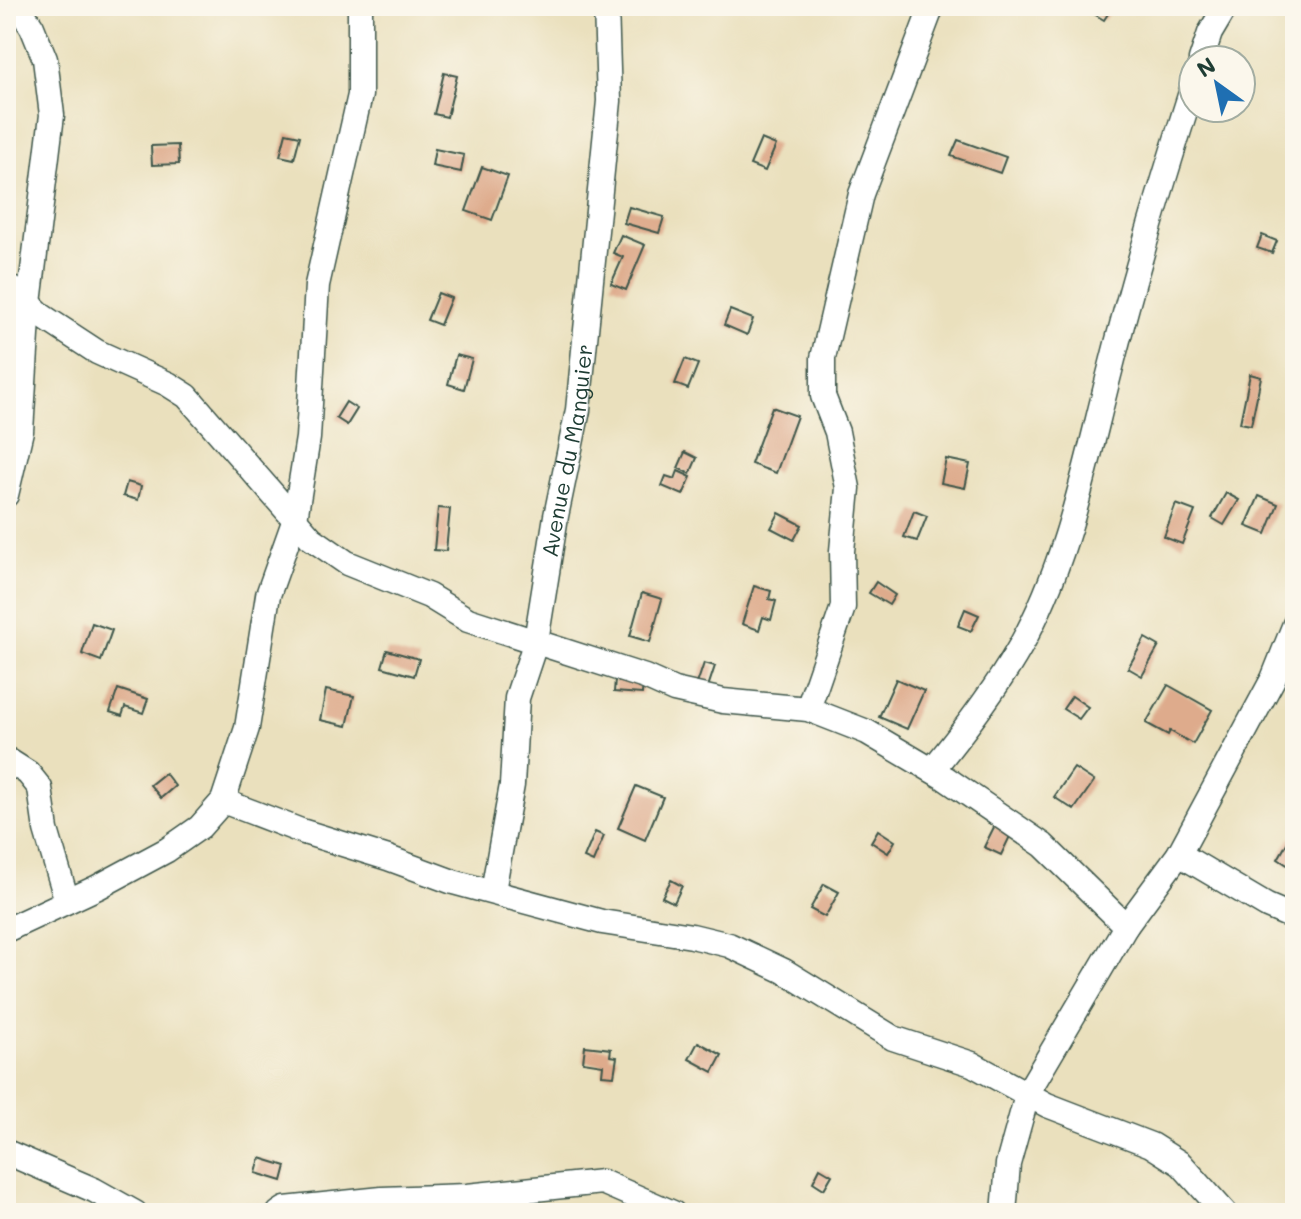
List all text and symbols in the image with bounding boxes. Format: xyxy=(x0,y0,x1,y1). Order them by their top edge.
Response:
north arrow xyxy=(1177,44,1257,124)
text: N xyxy=(1191,50,1221,84)
street label: Avenue du Manguier xyxy=(535,343,599,559)

